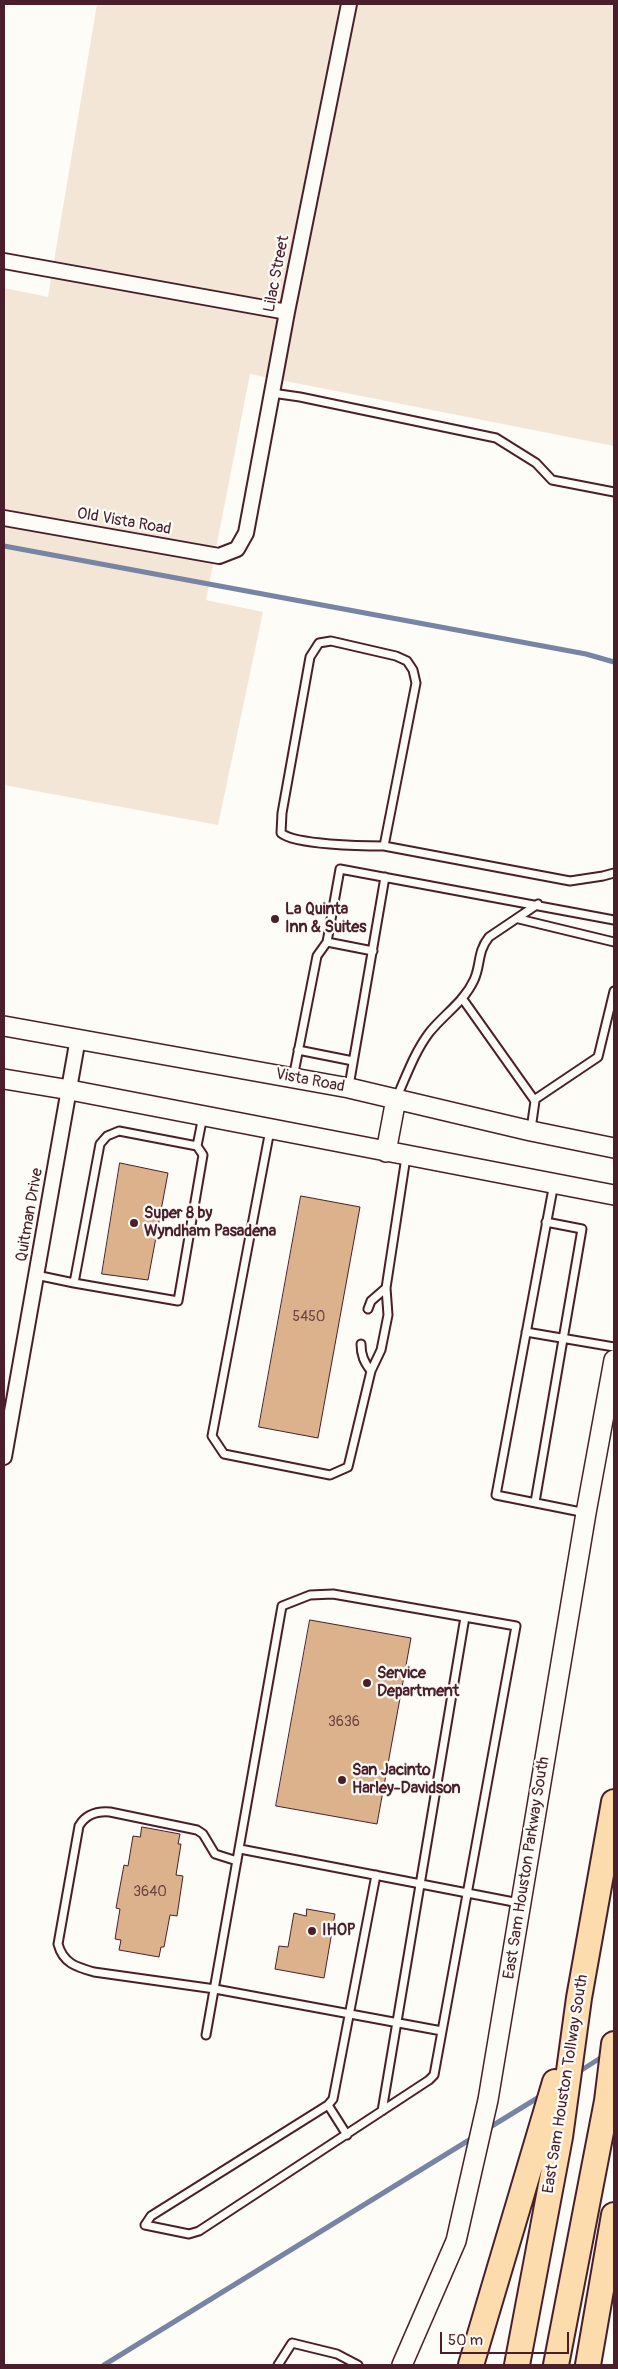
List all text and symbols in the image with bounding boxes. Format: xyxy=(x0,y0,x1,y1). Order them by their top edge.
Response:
street label: Lilac Street xyxy=(260,234,294,314)
street label: Old Vista Road xyxy=(75,504,173,540)
place label: La Quinta Inn & Suites xyxy=(285,900,366,938)
marker: La Quinta Inn & Suites xyxy=(269,913,281,925)
street label: Vista Road xyxy=(274,1065,346,1097)
street label: Quitman Drive xyxy=(12,1167,48,1263)
place label: Super 8 by Wyndham Pasadena xyxy=(144,1204,276,1242)
marker: Super 8 by Wyndham Pasadena xyxy=(128,1217,140,1229)
house number: 5450 xyxy=(293,1309,325,1325)
place label: Service Department xyxy=(377,1664,459,1702)
marker: Service Department xyxy=(361,1677,373,1689)
house number: 3636 xyxy=(328,1714,360,1730)
street label: East Sam Houston Parkway South xyxy=(500,1755,554,1981)
place label: San Jacinto Harley-Davidson xyxy=(352,1761,461,1799)
marker: San Jacinto Harley-Davidson xyxy=(336,1774,348,1786)
house number: 3640 xyxy=(133,1884,167,1900)
place label: IHOP xyxy=(322,1921,356,1941)
marker: IHOP xyxy=(306,1925,318,1937)
street label: East Sam Houston Tollway South xyxy=(539,1973,593,2195)
scale bar xyxy=(443,2322,572,2354)
text: 50 m xyxy=(448,2331,483,2350)

